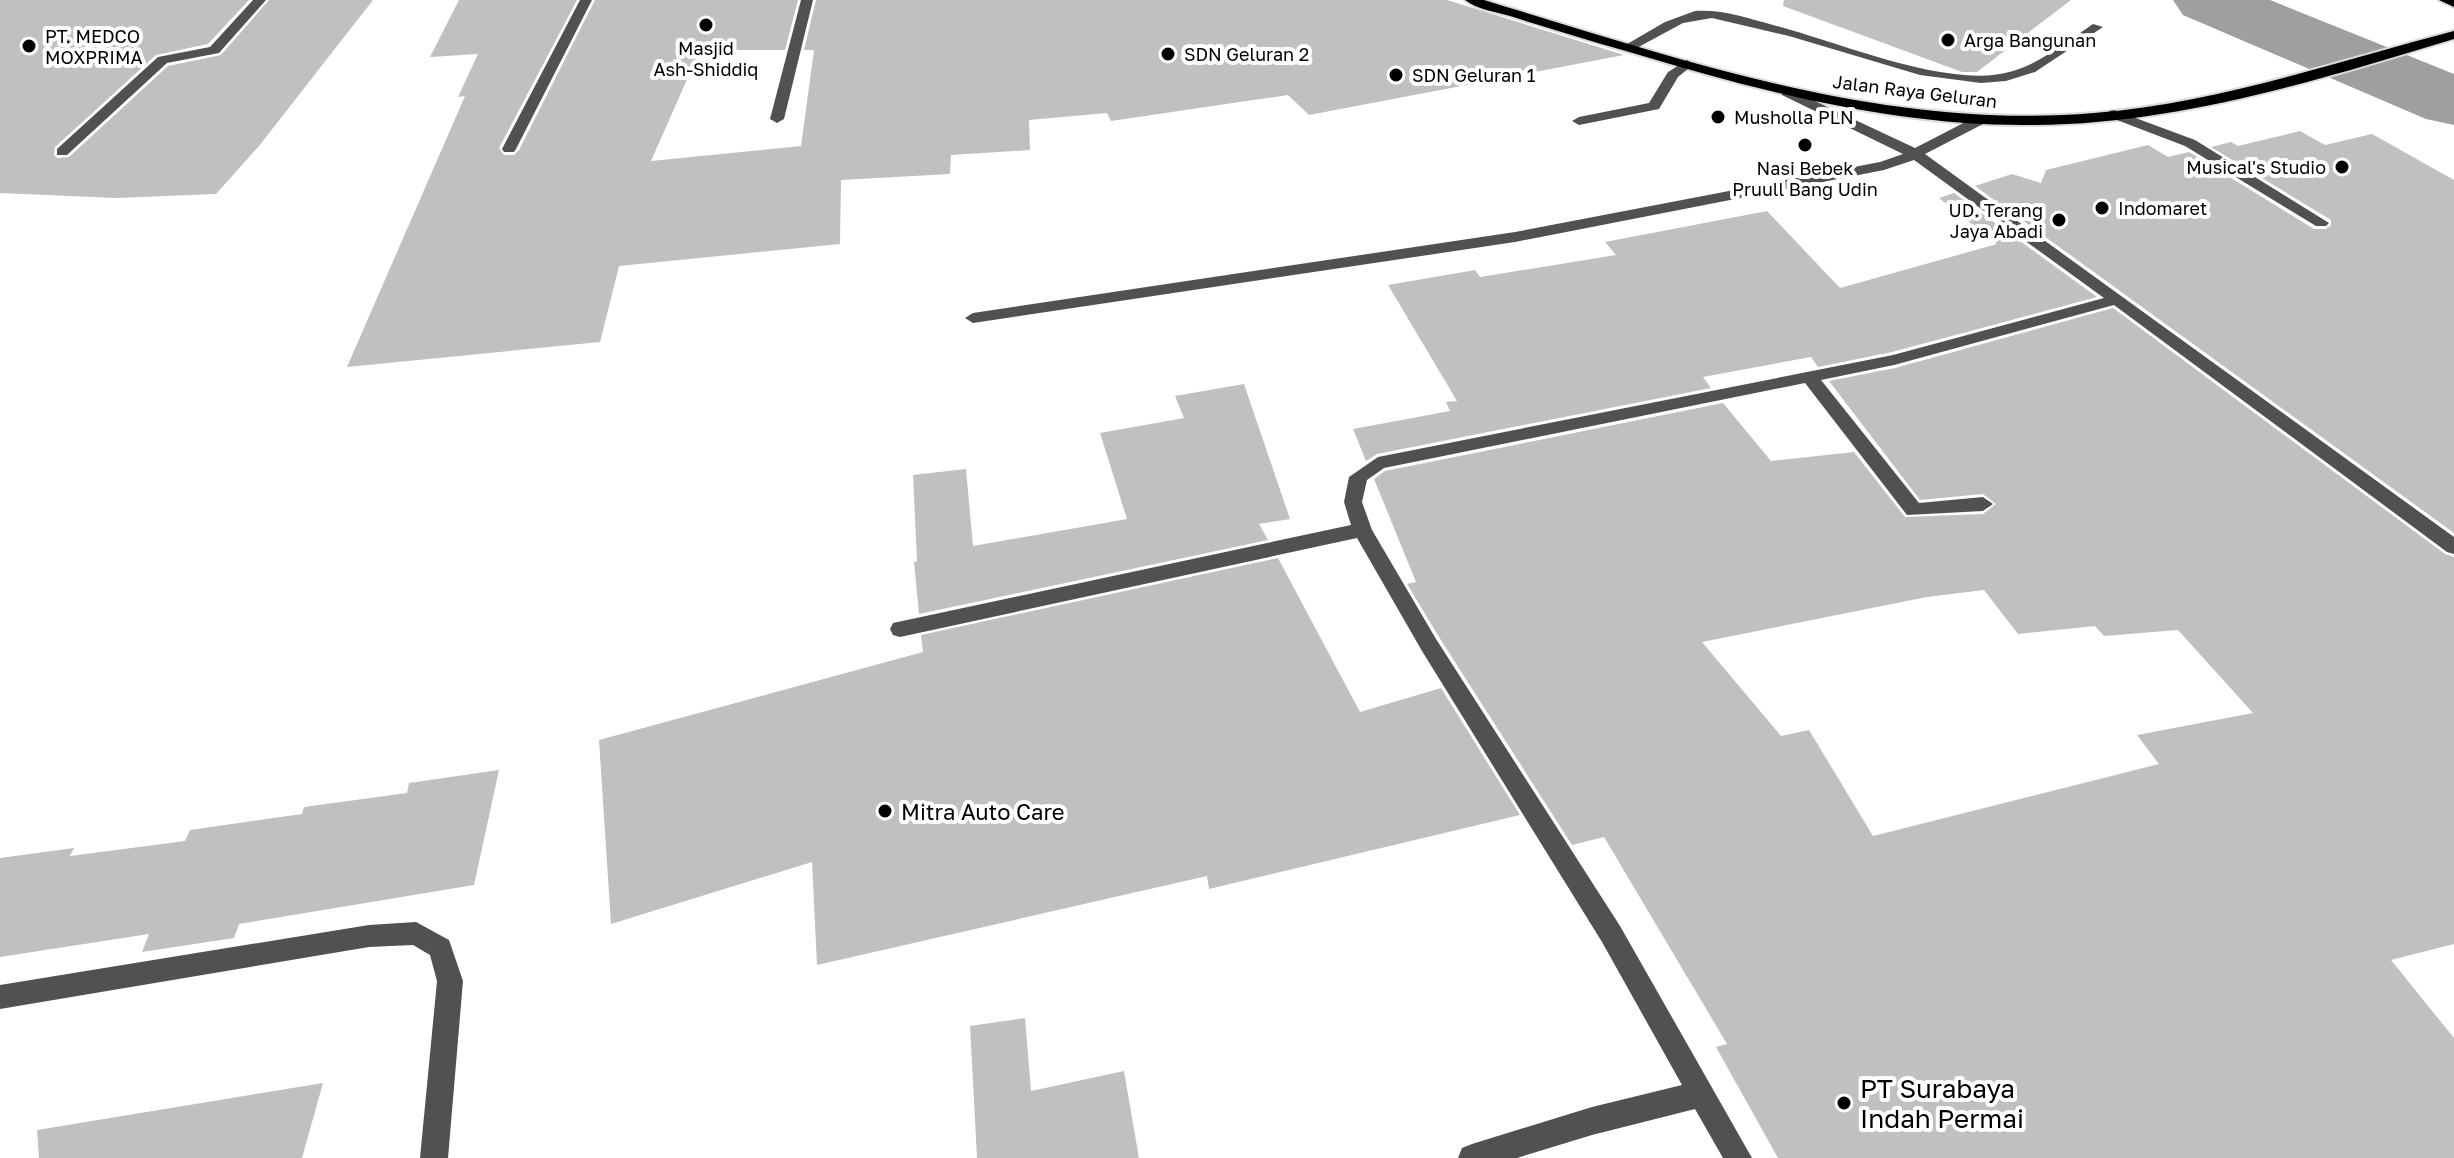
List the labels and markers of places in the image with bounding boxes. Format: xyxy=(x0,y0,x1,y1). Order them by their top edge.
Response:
marker: Masjid Ash-Shiddiq xyxy=(697,16,715,34)
place label: PT. MEDCO MOXPRIMA xyxy=(45,25,143,68)
place label: Arga Bangunan xyxy=(1964,29,2096,51)
marker: Arga Bangunan xyxy=(1939,31,1957,49)
marker: PT. MEDCO MOXPRIMA xyxy=(20,37,38,55)
place label: Masjid Ash-Shiddiq xyxy=(654,37,758,80)
place label: SDN Geluran 2 xyxy=(1184,43,1309,65)
marker: SDN Geluran 2 xyxy=(1159,45,1177,63)
place label: SDN Geluran 1 xyxy=(1412,64,1536,86)
marker: SDN Geluran 1 xyxy=(1387,66,1405,84)
place label: Musholla PLN xyxy=(1734,106,1854,128)
marker: Musholla PLN xyxy=(1709,108,1727,126)
marker: Nasi Bebek Pruull Bang Udin xyxy=(1796,136,1814,154)
place label: Musical's Studio xyxy=(2186,156,2326,178)
place label: Nasi Bebek Pruull Bang Udin xyxy=(1732,157,1878,200)
marker: Musical's Studio xyxy=(2333,158,2351,176)
place label: Indomaret xyxy=(2118,197,2207,219)
place label: UD. Terang Jaya Abadi xyxy=(1949,199,2043,242)
marker: Indomaret xyxy=(2093,199,2111,217)
marker: UD. Terang Jaya Abadi xyxy=(2050,211,2068,229)
place label: Mitra Auto Care xyxy=(901,798,1065,825)
marker: Mitra Auto Care xyxy=(876,802,894,820)
place label: PT Surabaya Indah Permai xyxy=(1860,1073,2024,1134)
marker: PT Surabaya Indah Permai xyxy=(1835,1094,1853,1112)

